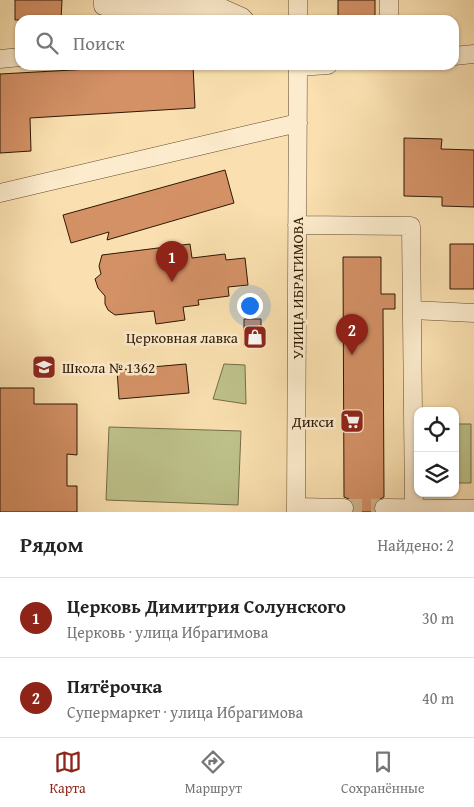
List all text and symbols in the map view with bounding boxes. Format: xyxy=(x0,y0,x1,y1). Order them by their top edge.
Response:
search box xyxy=(15,15,459,70)
icon: search xyxy=(33,29,61,57)
text: Поиск xyxy=(73,29,125,57)
street label: УЛИЦА ИБРАГИМОВА xyxy=(287,217,308,359)
pin: 1 xyxy=(156,241,188,282)
your location xyxy=(237,293,263,319)
pin: 2 xyxy=(336,314,368,355)
shop icon: Церковная лавка xyxy=(242,324,268,350)
place label: Церковная лавка xyxy=(126,327,239,348)
school or university icon: Школа № 1362 xyxy=(31,354,57,380)
place label: Школа № 1362 xyxy=(62,357,155,378)
map controls xyxy=(414,407,459,497)
button: locate xyxy=(414,407,459,452)
supermarket icon: Дикси xyxy=(339,408,365,434)
place label: Дикси xyxy=(291,411,334,432)
button: layers xyxy=(414,452,459,497)
text: Рядом xyxy=(20,529,83,560)
text: Найдено: 2 xyxy=(377,533,454,557)
text: Церковь Димитрия Солунского xyxy=(67,592,346,620)
text: 1 xyxy=(32,606,40,630)
text: 30 m xyxy=(422,606,454,630)
text: Церковь · улица Ибрагимова xyxy=(67,620,268,644)
text: Пятёрочка xyxy=(67,672,162,700)
text: 2 xyxy=(32,686,40,710)
text: 40 m xyxy=(422,686,454,710)
text: Супермаркет · улица Ибрагимова xyxy=(67,700,303,724)
tab: Карта xyxy=(50,748,86,798)
tab: Маршрут xyxy=(185,748,242,798)
tab: Сохранённые xyxy=(341,748,424,798)

